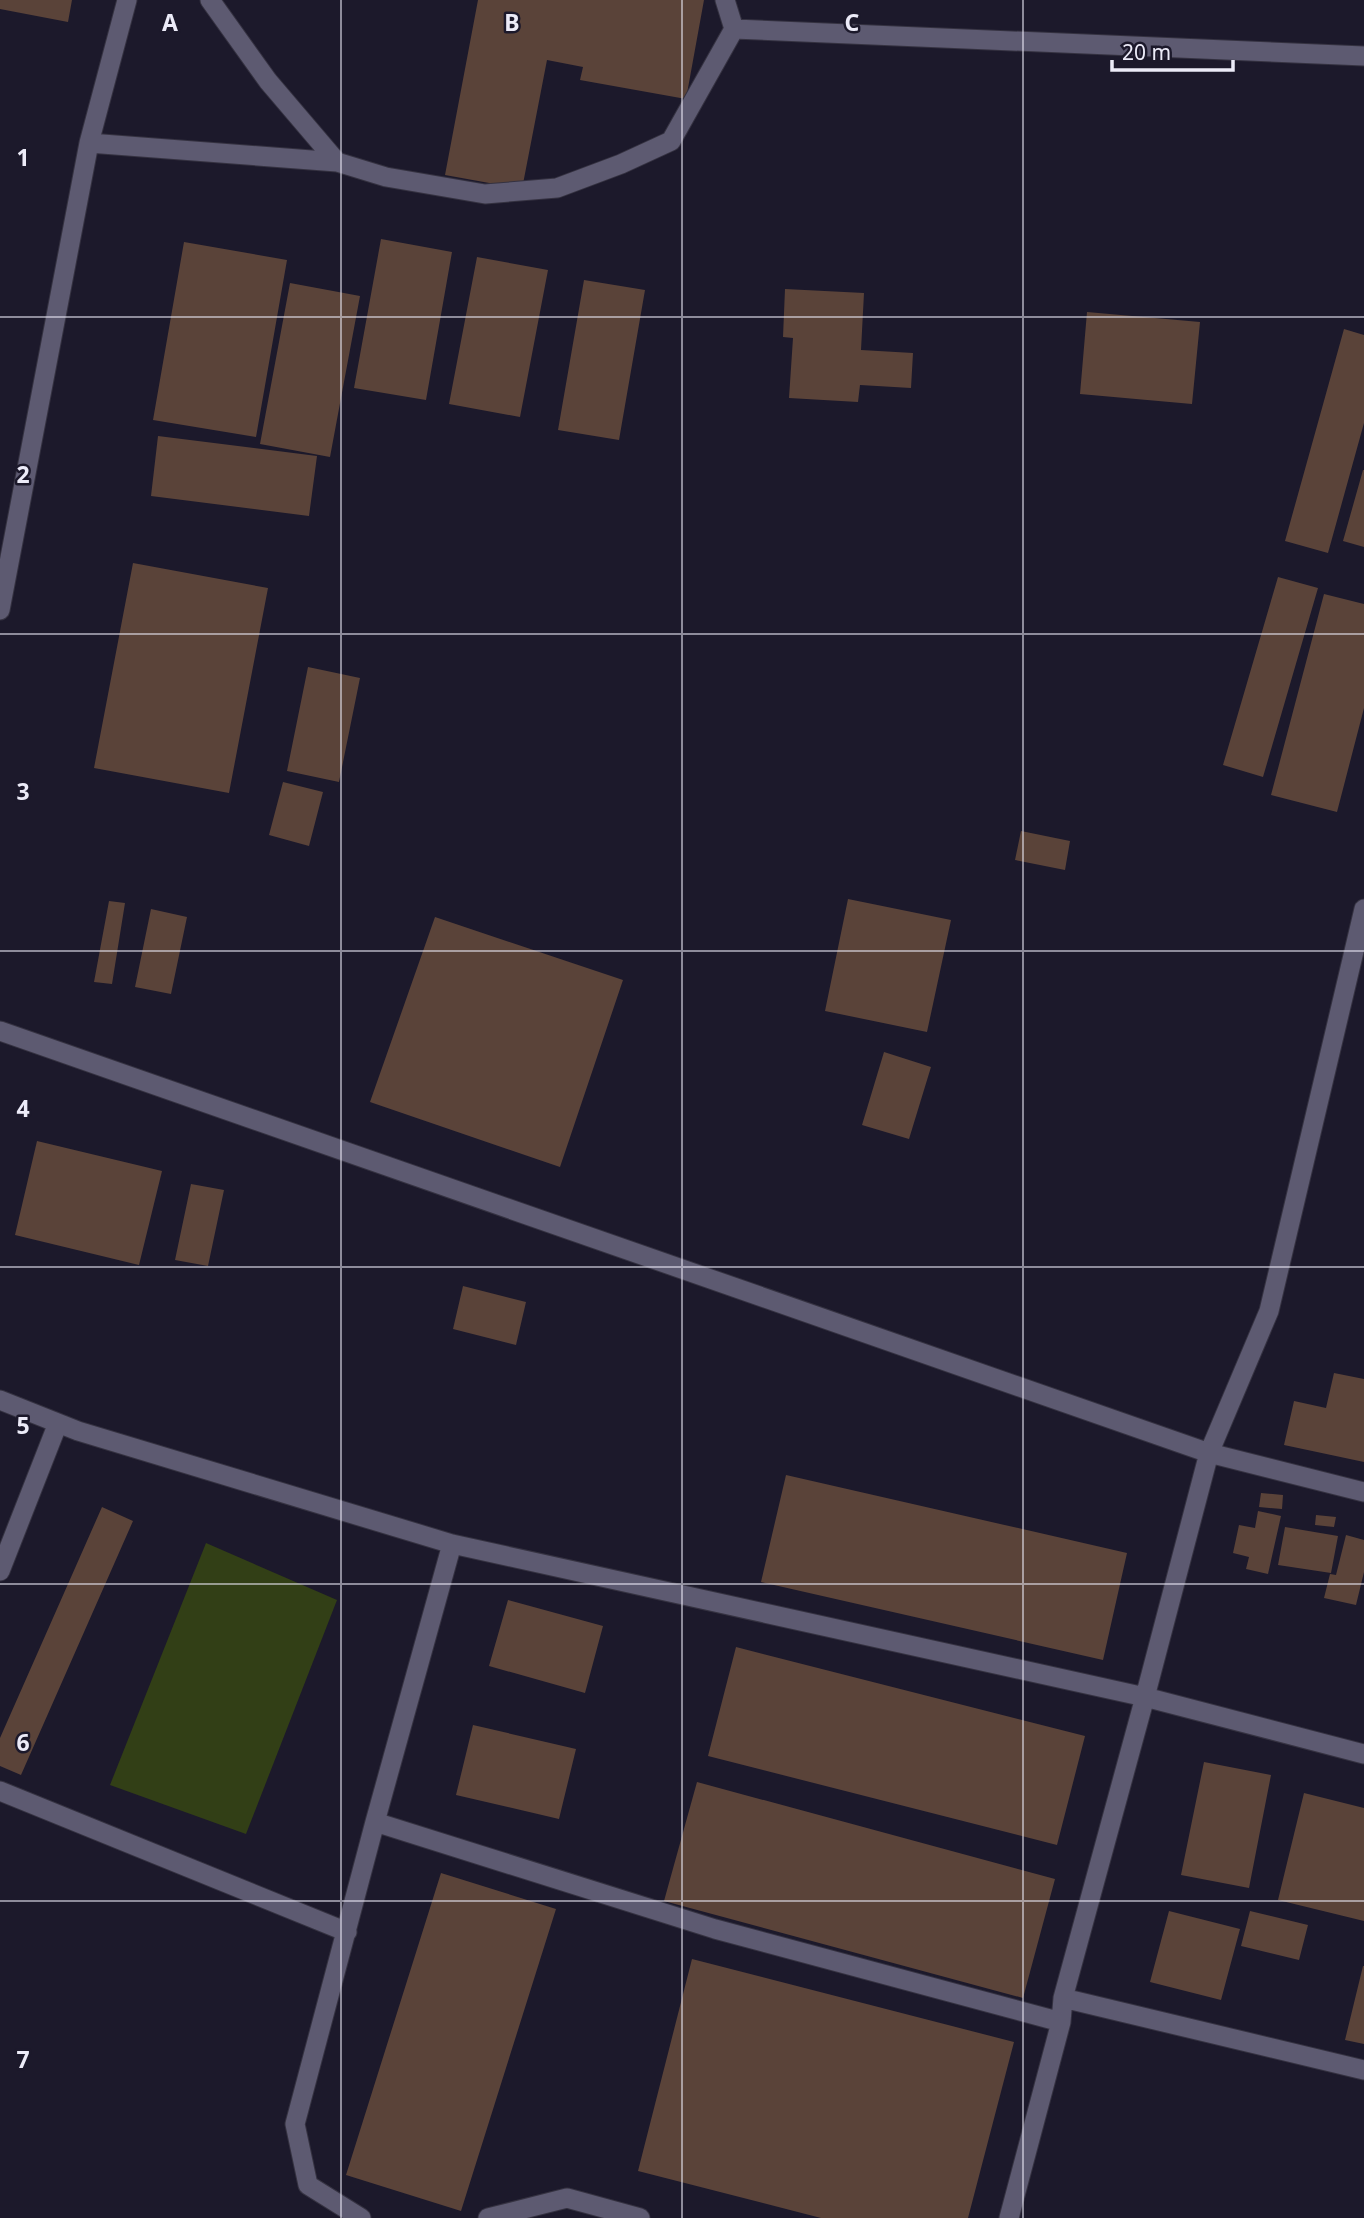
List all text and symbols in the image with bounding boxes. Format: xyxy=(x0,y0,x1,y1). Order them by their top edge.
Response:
text: A xyxy=(162,6,178,38)
text: B xyxy=(504,6,520,38)
text: C xyxy=(845,6,860,38)
scale bar xyxy=(1112,28,1233,72)
text: 20 m xyxy=(1122,38,1171,66)
text: 1 xyxy=(16,141,30,173)
text: 2 xyxy=(16,458,30,490)
text: 3 xyxy=(16,775,30,807)
text: 4 xyxy=(16,1092,30,1124)
text: 5 xyxy=(16,1409,30,1441)
text: 6 xyxy=(16,1726,30,1758)
text: 7 xyxy=(16,2043,30,2075)

